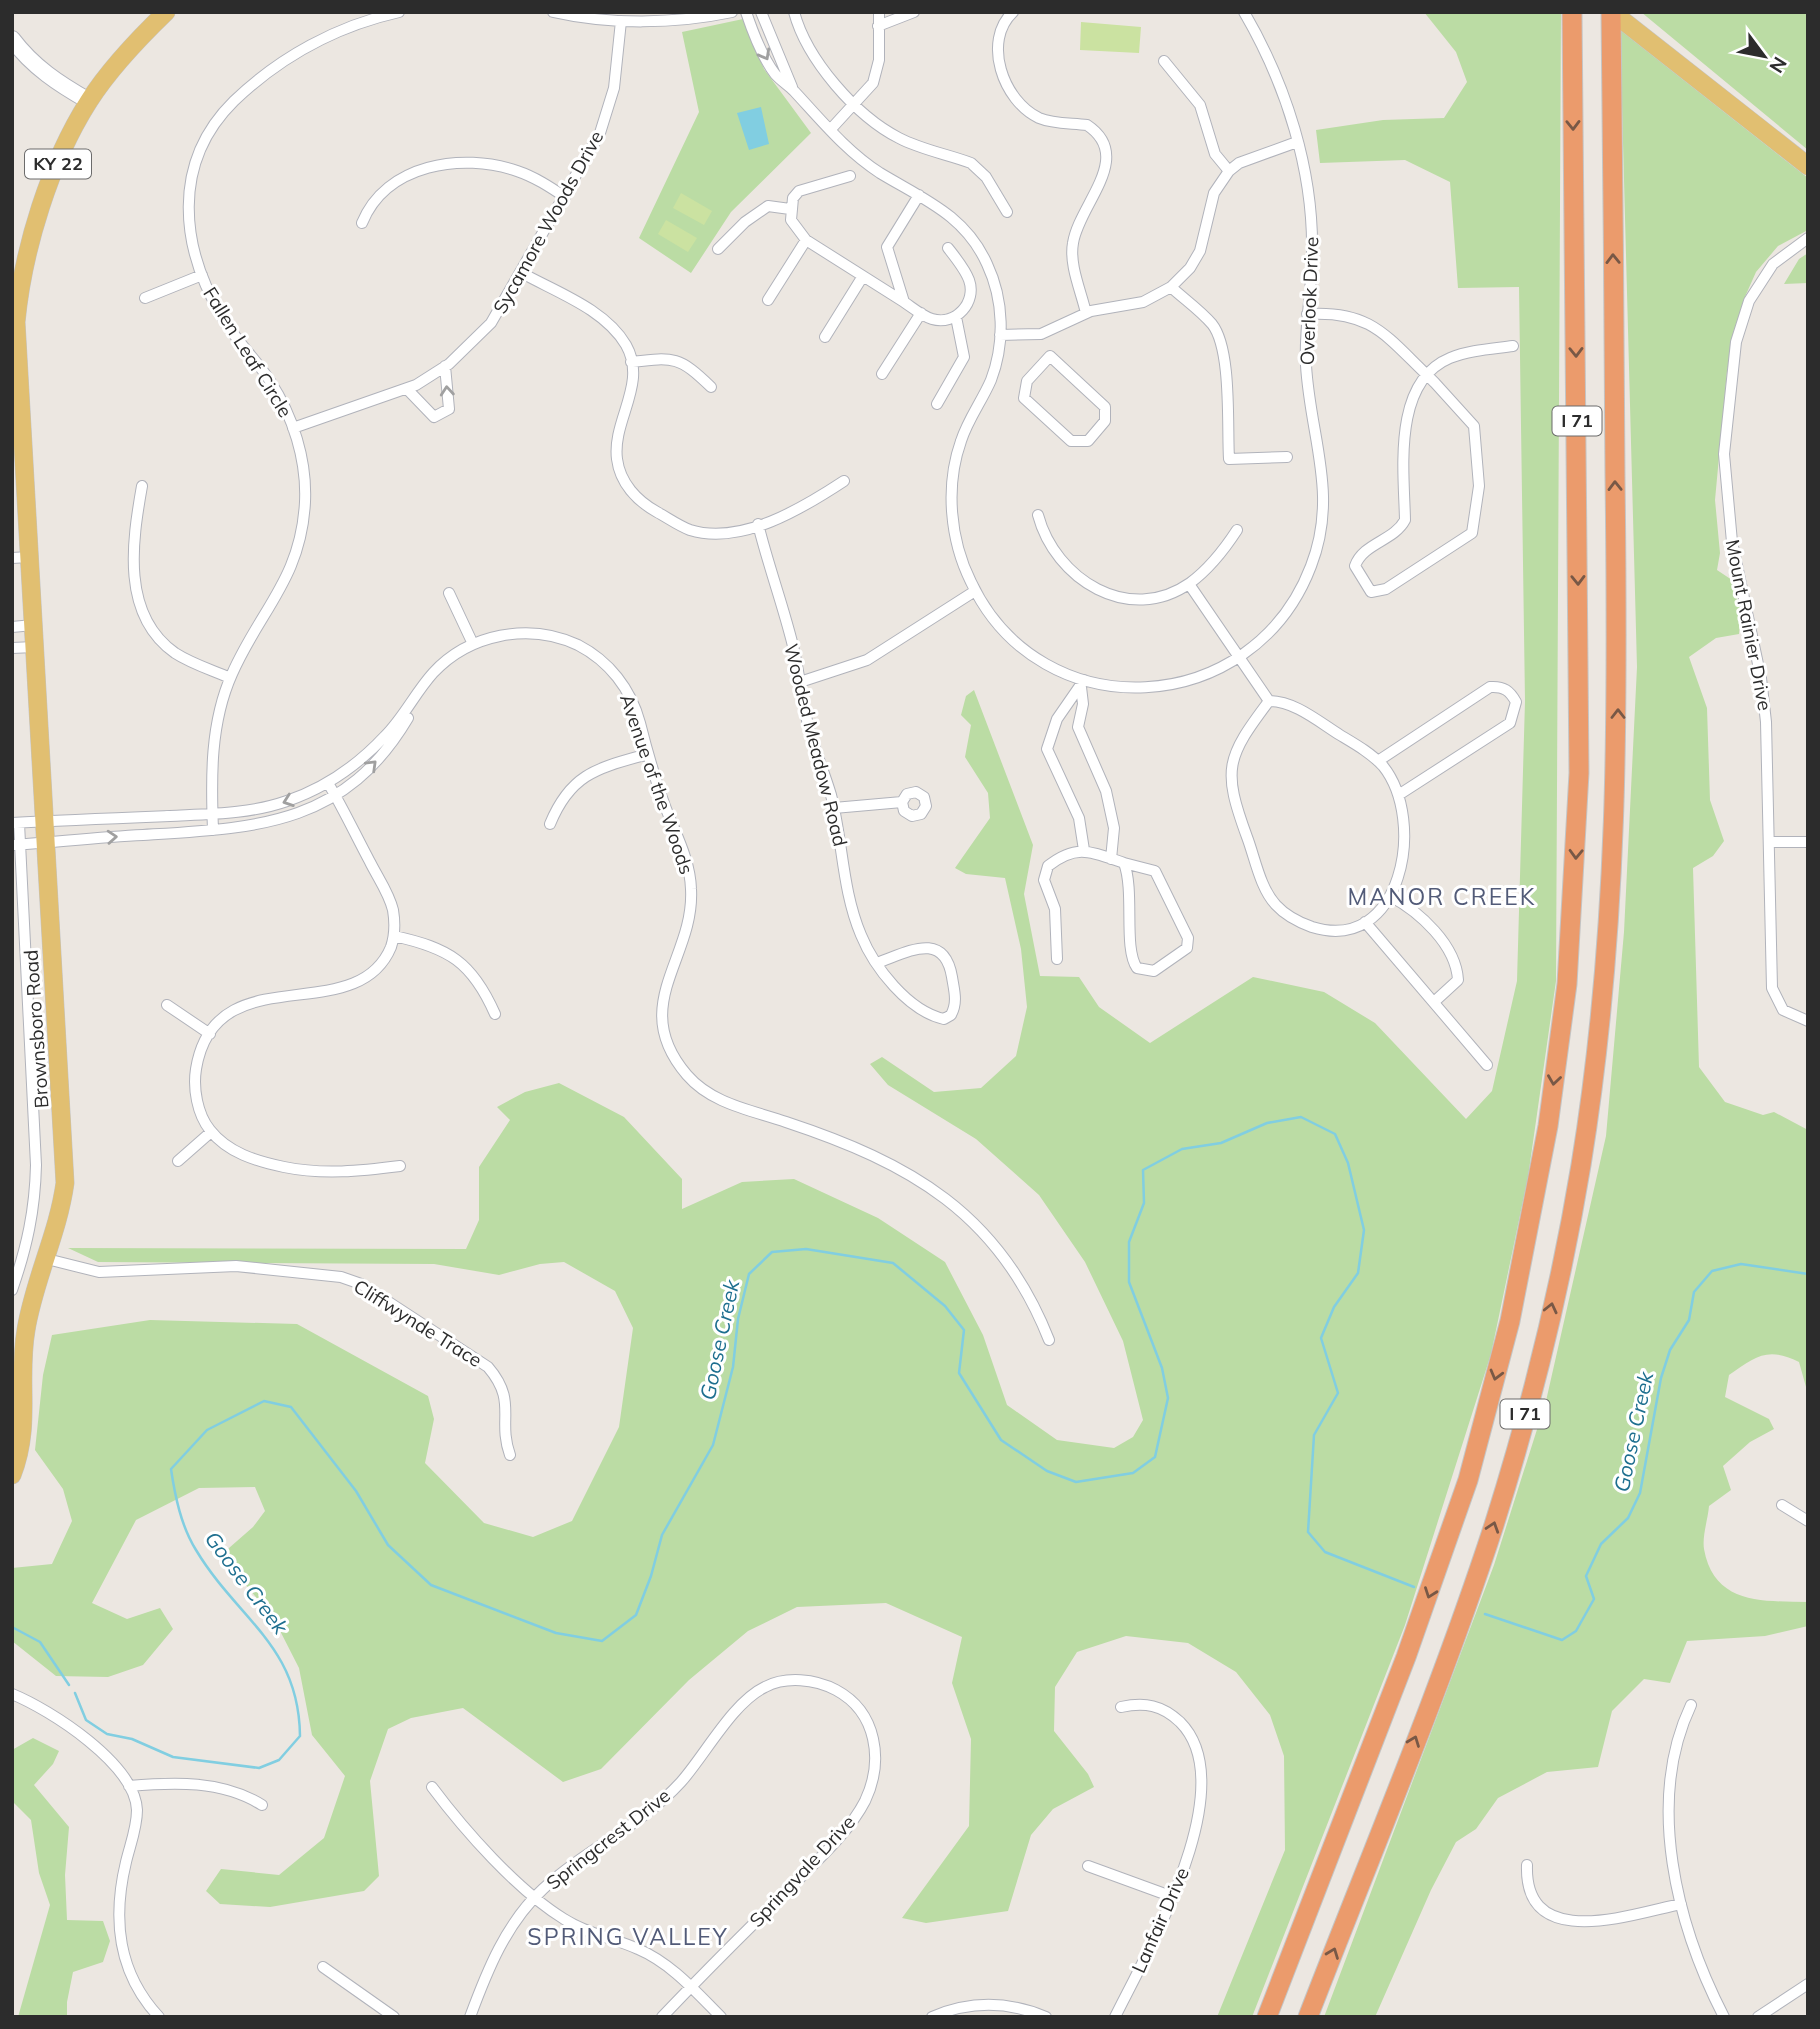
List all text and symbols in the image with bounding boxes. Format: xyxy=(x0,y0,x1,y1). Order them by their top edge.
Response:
north arrow xyxy=(1729,21,1799,91)
one-way arrow xyxy=(756,47,770,60)
text: N xyxy=(1764,53,1792,77)
one-way arrow xyxy=(1565,120,1581,131)
street label: Sycamore Woods Drive xyxy=(488,126,608,318)
road number: KY 22 xyxy=(25,149,91,178)
street label: Overlook Drive xyxy=(1295,236,1323,366)
one-way arrow xyxy=(1605,253,1621,264)
street label: Fallen Leaf Circle xyxy=(198,282,298,422)
one-way arrow xyxy=(1568,348,1584,358)
one-way arrow xyxy=(440,386,455,397)
road number: I 71 xyxy=(1552,407,1602,436)
one-way arrow xyxy=(1608,481,1623,492)
street label: Mount Rainier Drive xyxy=(1721,537,1777,713)
one-way arrow xyxy=(1570,575,1586,586)
street label: Wooded Meadow Road xyxy=(779,641,853,849)
street label: Avenue of the Woods xyxy=(615,691,699,877)
one-way arrow xyxy=(1610,708,1626,719)
one-way arrow xyxy=(363,761,376,774)
one-way arrow xyxy=(282,793,294,807)
one-way arrow xyxy=(107,829,118,844)
one-way arrow xyxy=(1569,849,1584,860)
district label: MANOR CREEK xyxy=(1348,882,1536,911)
street label: Brownsboro Road xyxy=(18,949,54,1109)
one-way arrow xyxy=(1547,1074,1562,1086)
street label: Cliffwynde Trace xyxy=(349,1274,487,1372)
water label: Goose Creek xyxy=(694,1276,745,1402)
one-way arrow xyxy=(1543,1302,1558,1314)
water label: Goose Creek xyxy=(1608,1368,1659,1494)
one-way arrow xyxy=(1490,1369,1504,1381)
road number: I 71 xyxy=(1500,1400,1550,1428)
one-way arrow xyxy=(1484,1522,1499,1534)
water label: Goose Creek xyxy=(200,1526,295,1640)
one-way arrow xyxy=(1424,1586,1438,1598)
one-way arrow xyxy=(1406,1735,1420,1747)
street label: Springcrest Drive xyxy=(541,1783,675,1895)
street label: Springvale Drive xyxy=(744,1810,860,1932)
street label: Lanfair Drive xyxy=(1126,1864,1194,1976)
district label: SPRING VALLEY xyxy=(527,1922,729,1951)
one-way arrow xyxy=(1324,1948,1338,1960)

